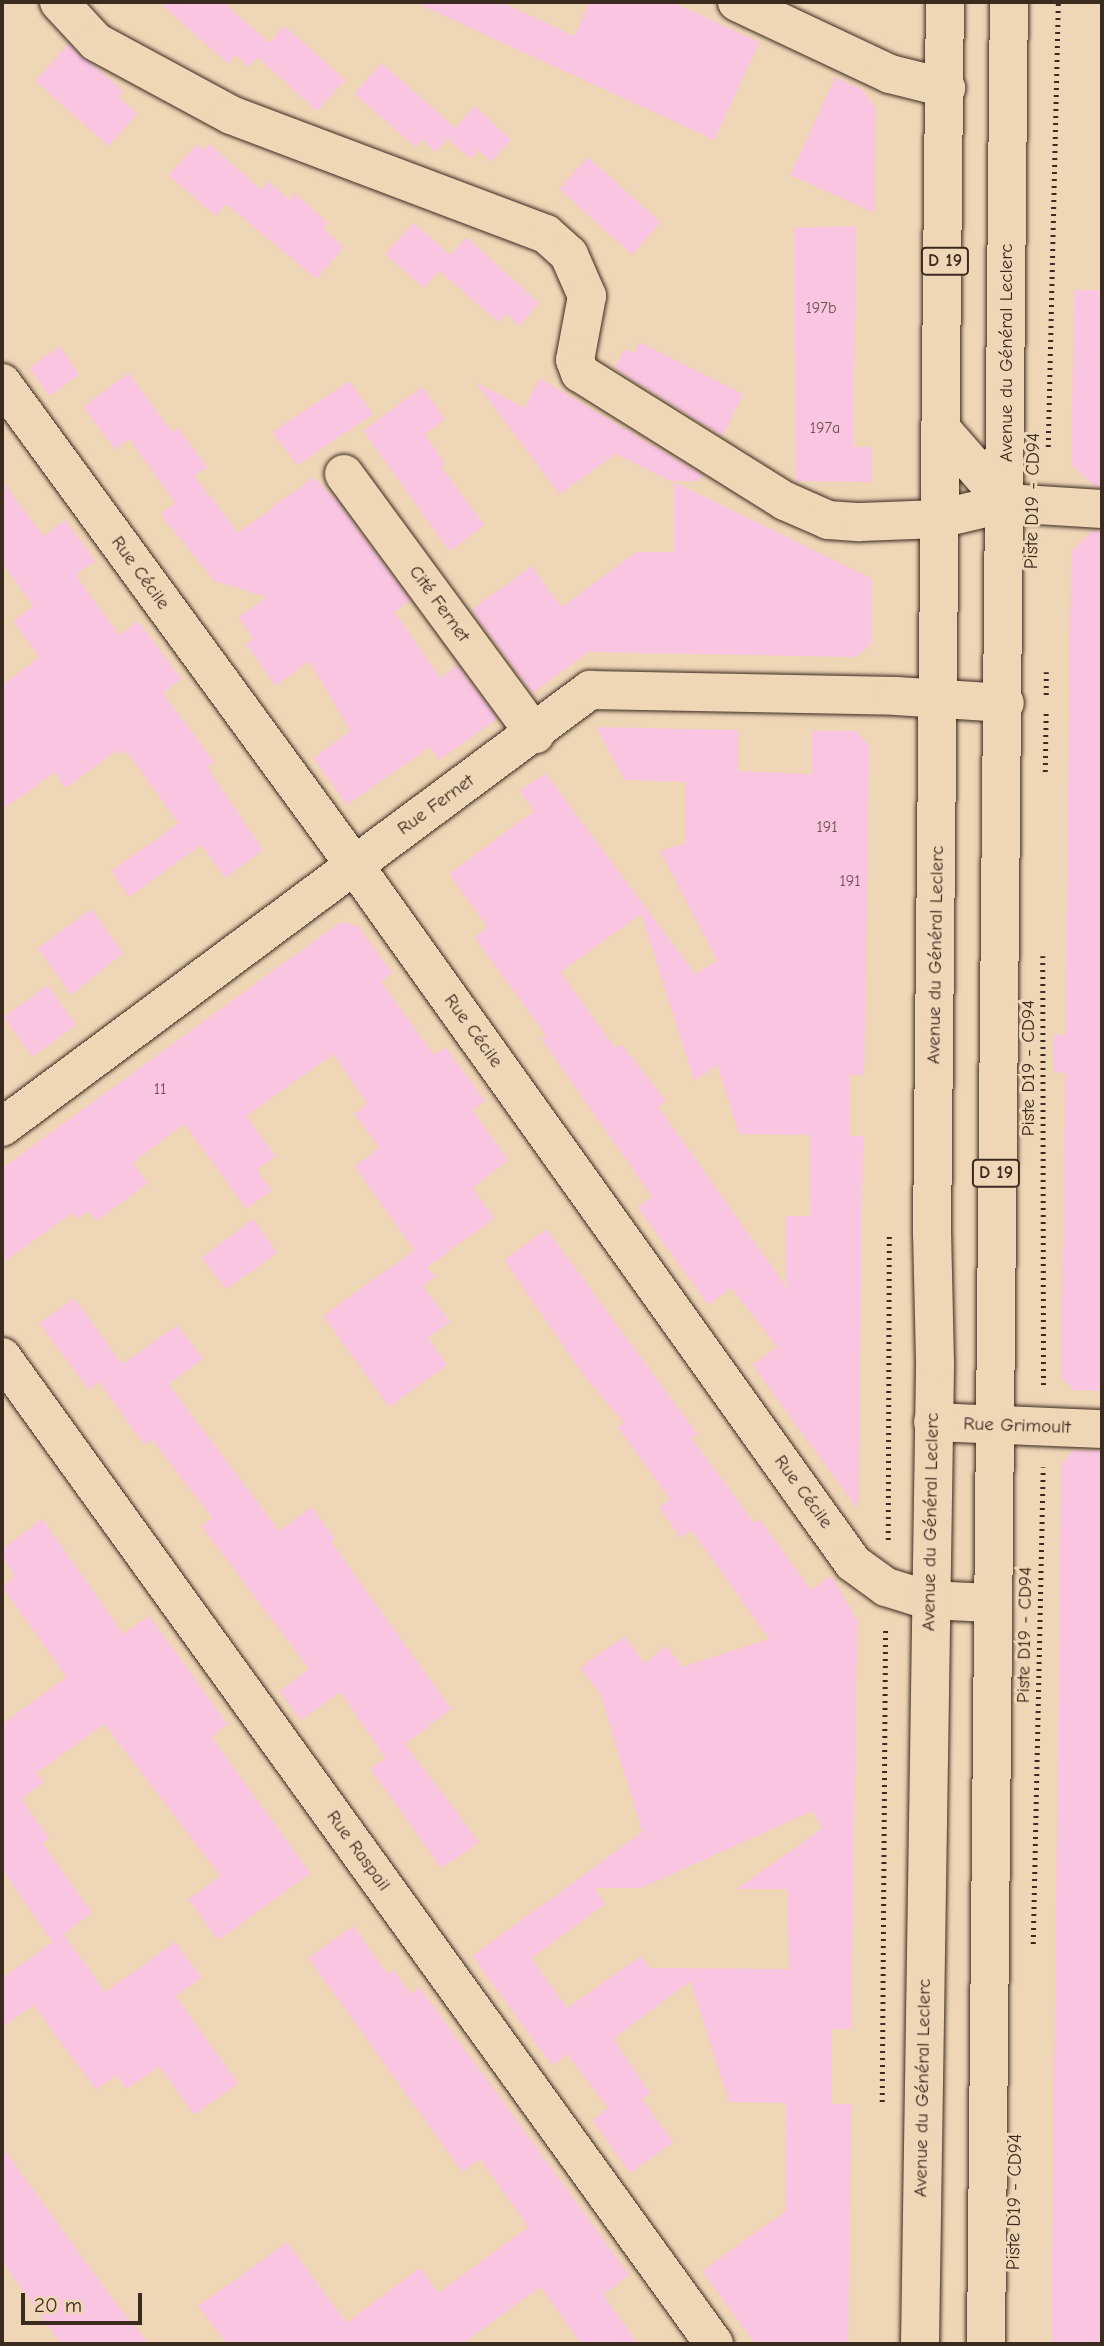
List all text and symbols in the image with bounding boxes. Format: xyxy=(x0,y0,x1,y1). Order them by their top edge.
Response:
street label: Avenue du Général Leclerc xyxy=(996,244,1018,462)
road number: D 19 xyxy=(920,246,970,276)
house number: 197b xyxy=(806,298,836,318)
house number: 197a xyxy=(810,418,840,438)
street label: Piste D19 - CD94 xyxy=(1020,433,1046,569)
street label: Rue Cécile xyxy=(106,532,174,614)
street label: Cité Fernet xyxy=(404,561,474,647)
street label: Rue Fernet xyxy=(393,770,479,840)
house number: 191 xyxy=(816,817,838,837)
street label: Avenue du Général Leclerc xyxy=(923,846,949,1064)
house number: 191 xyxy=(839,871,861,891)
street label: Rue Cécile xyxy=(439,990,507,1072)
street label: Piste D19 - CD94 xyxy=(1018,1000,1040,1136)
house number: 11 xyxy=(154,1079,166,1099)
road number: D 19 xyxy=(972,1158,1020,1188)
street label: Avenue du Général Leclerc xyxy=(918,1413,944,1631)
street label: Rue Grimoult xyxy=(963,1413,1071,1439)
street label: Rue Cécile xyxy=(769,1451,837,1533)
street label: Piste D19 - CD94 xyxy=(1012,1567,1038,1703)
street label: Rue Raspail xyxy=(321,1806,395,1896)
street label: Avenue du Général Leclerc xyxy=(910,1979,936,2197)
street label: Piste D19 - CD94 xyxy=(1002,2134,1028,2270)
scale bar xyxy=(24,2280,145,2324)
text: 20 m xyxy=(34,2293,82,2317)

